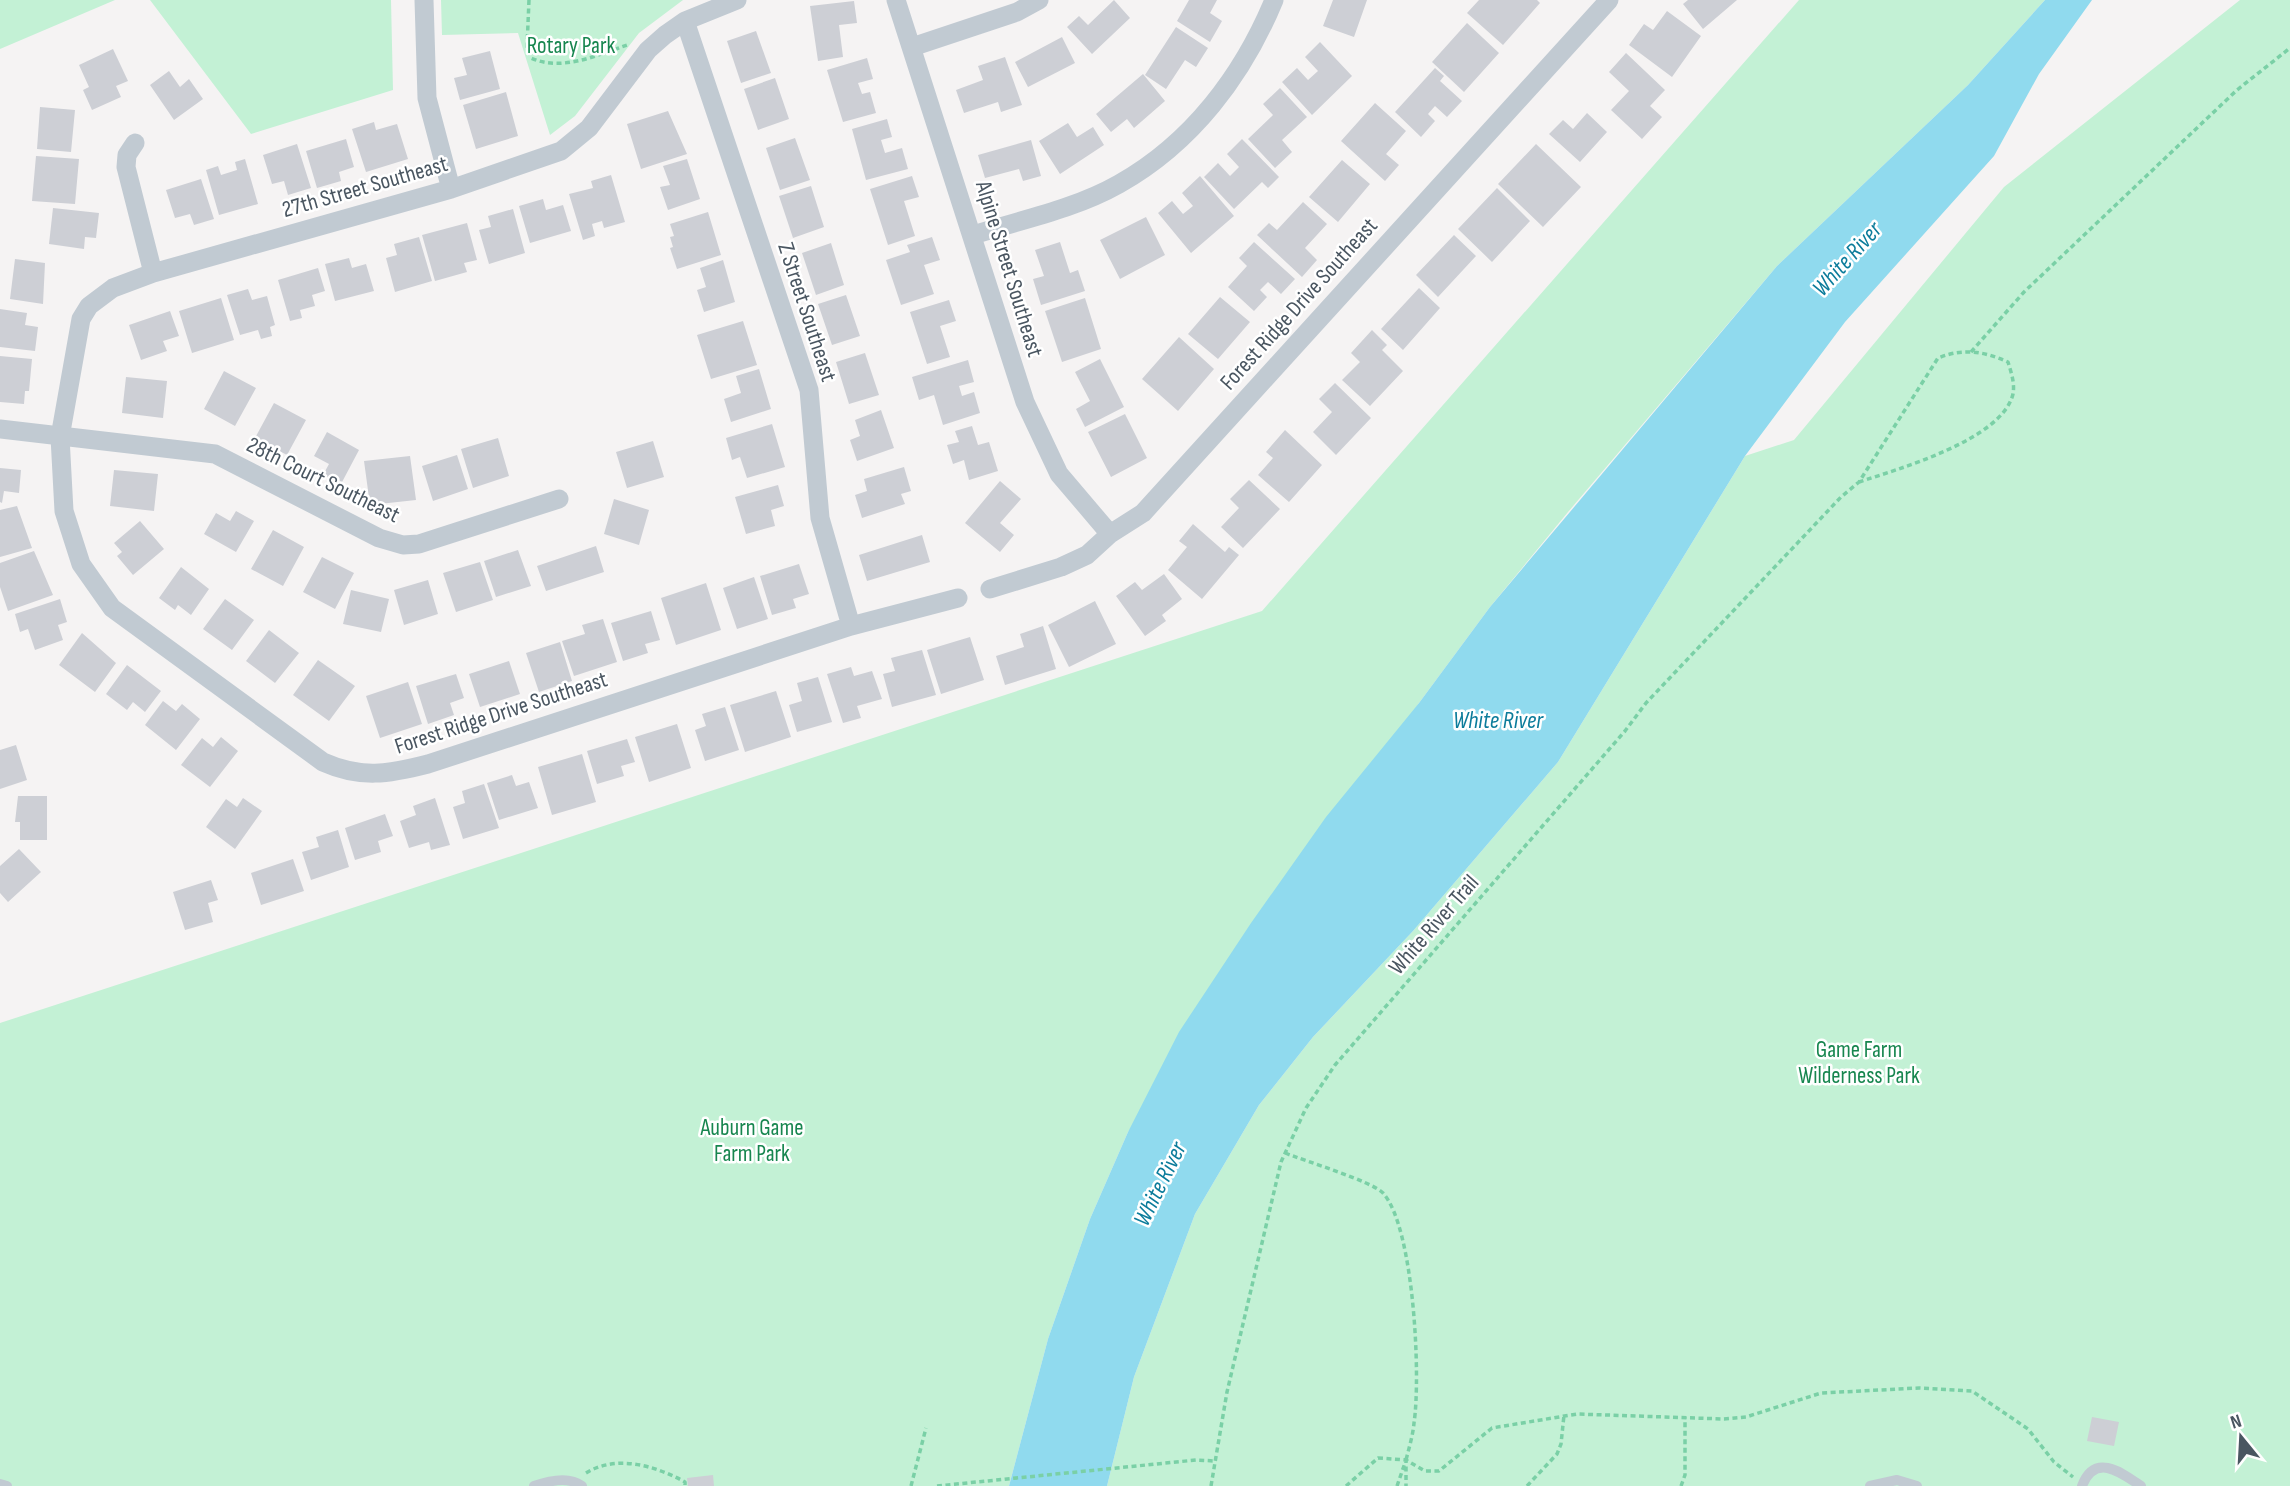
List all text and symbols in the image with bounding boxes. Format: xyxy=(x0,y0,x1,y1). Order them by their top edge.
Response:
park label: Rotary Park xyxy=(527,32,616,60)
street label: 27th Street Southeast xyxy=(279,150,451,224)
street label: Alpine Street Southeast xyxy=(969,177,1049,360)
street label: Forest Ridge Drive Southeast xyxy=(1214,212,1384,396)
water label: White River xyxy=(1806,215,1889,302)
street label: Z Street Southeast xyxy=(771,239,843,385)
street label: 28th Court Southeast xyxy=(242,431,404,529)
street label: Forest Ridge Drive Southeast xyxy=(391,665,611,761)
water label: White River xyxy=(1453,706,1544,735)
street label: White River Trail xyxy=(1383,869,1485,981)
park label: Game Farm Wilderness Park xyxy=(1798,1036,1920,1090)
park label: Auburn Game Farm Park xyxy=(700,1114,803,1168)
water label: White River xyxy=(1127,1136,1193,1231)
north arrow xyxy=(2206,1402,2276,1472)
text: N xyxy=(2228,1410,2245,1435)

